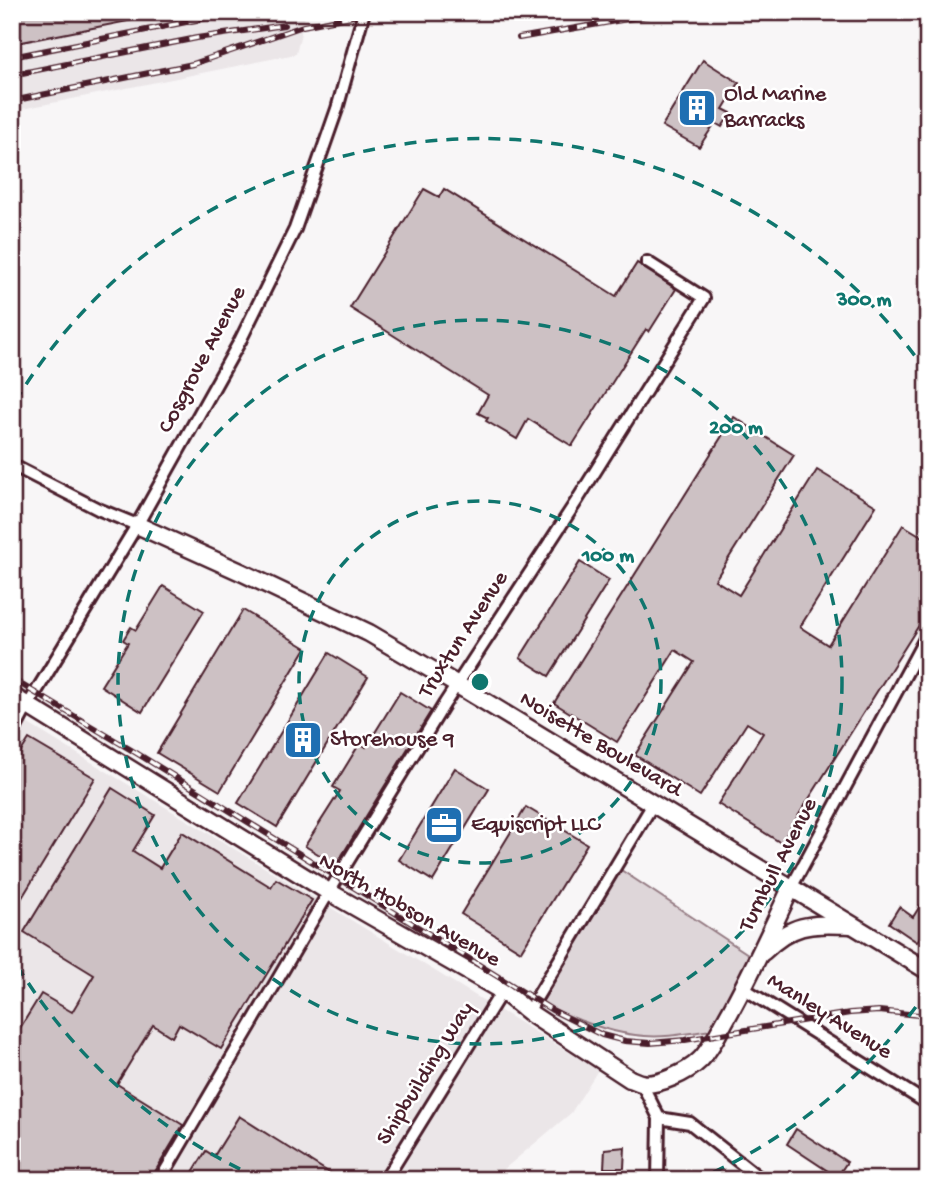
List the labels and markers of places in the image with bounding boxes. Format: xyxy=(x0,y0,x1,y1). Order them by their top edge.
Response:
place label: Old Marine Barracks xyxy=(723,82,828,135)
building icon: Old Marine Barracks xyxy=(676,87,718,129)
centre of rings xyxy=(468,670,492,694)
building icon: Storehouse 9 xyxy=(282,719,324,761)
place label: Storehouse 9 xyxy=(330,727,455,754)
office icon: Equiscript LLC xyxy=(423,804,465,846)
place label: Equiscript LLC xyxy=(471,812,601,839)

